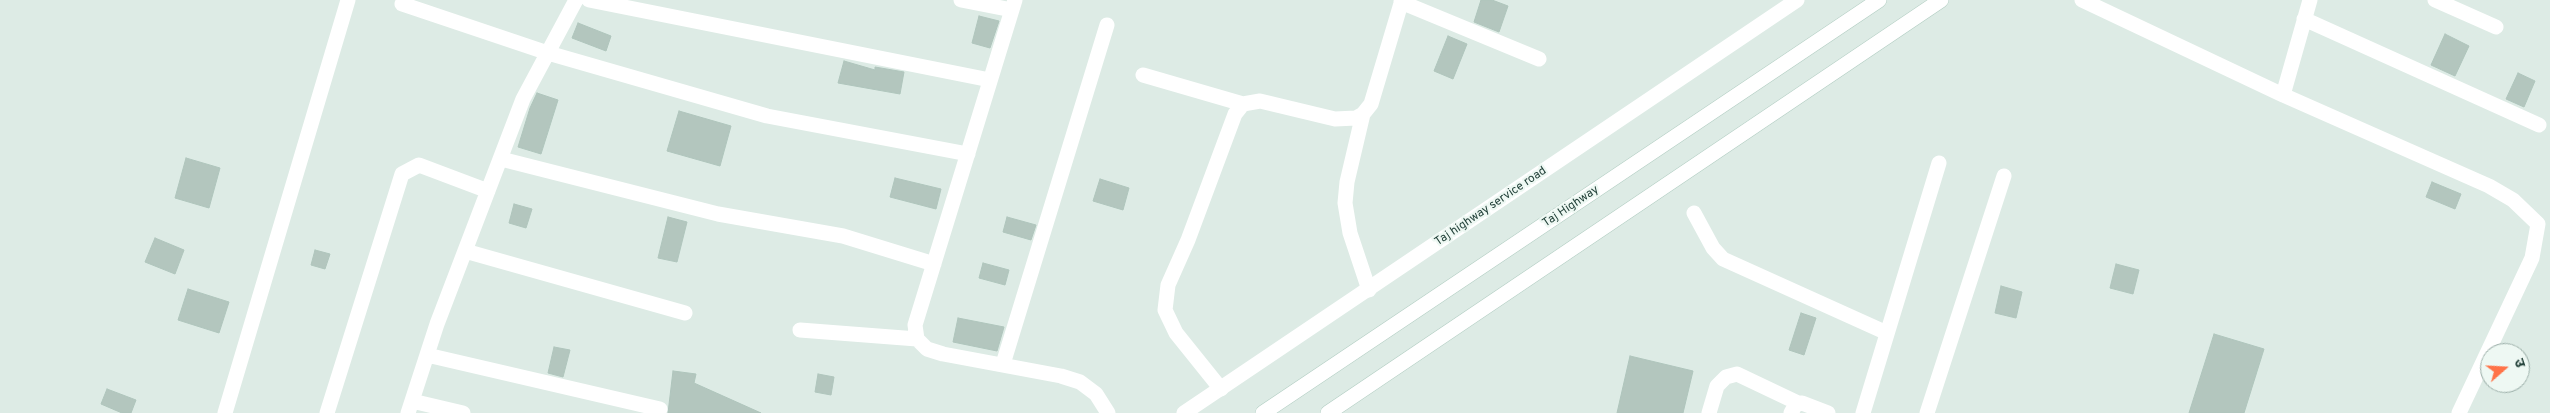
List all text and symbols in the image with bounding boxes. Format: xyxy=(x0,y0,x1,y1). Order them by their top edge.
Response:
street label: Taj highway service road xyxy=(1432,164,1550,250)
street label: Taj Highway xyxy=(1540,183,1602,231)
north arrow xyxy=(2480,343,2530,393)
text: उ xyxy=(2509,357,2528,370)

